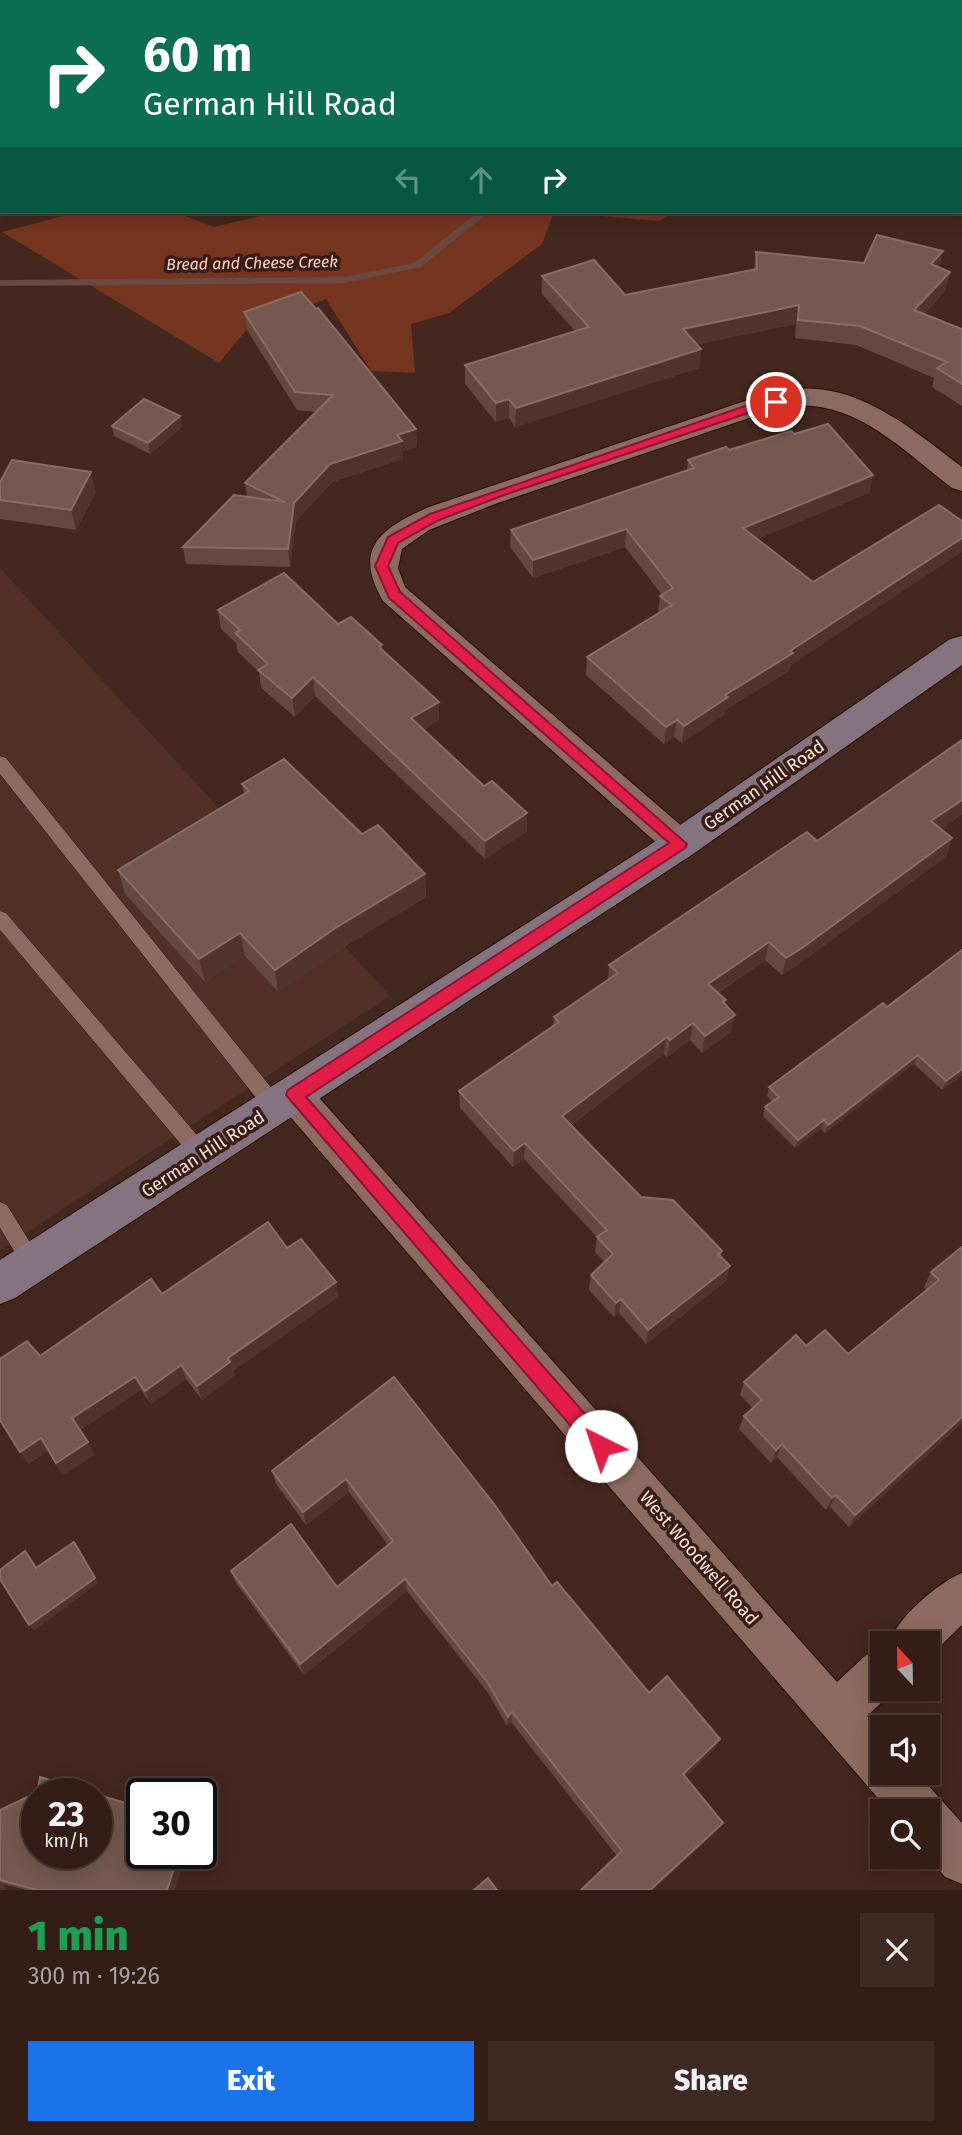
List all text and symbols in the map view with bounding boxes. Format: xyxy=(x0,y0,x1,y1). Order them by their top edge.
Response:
text: 60 m xyxy=(143,25,252,84)
icon: right xyxy=(28,28,119,119)
text: German Hill Road xyxy=(143,85,397,123)
icon: left xyxy=(389,161,427,199)
icon: ahead xyxy=(462,161,500,199)
icon: right xyxy=(535,161,573,199)
water label: Bread and Cheese Creek xyxy=(166,252,338,274)
pin xyxy=(746,372,806,432)
icon: arrive xyxy=(757,383,795,421)
street label: German Hill Road xyxy=(699,735,829,835)
street label: German Hill Road xyxy=(137,1106,269,1202)
position arrow xyxy=(564,1409,638,1483)
street label: West Woodwell Road xyxy=(635,1487,763,1629)
north arrow xyxy=(870,1631,940,1701)
map controls xyxy=(870,1631,940,1869)
button: sound xyxy=(870,1715,940,1785)
speed limit sign: 30 xyxy=(126,1778,217,1869)
text: 23 xyxy=(48,1793,85,1835)
button: search xyxy=(870,1799,940,1869)
text: km/h xyxy=(44,1830,89,1852)
text: 1 min xyxy=(28,1911,129,1961)
button: close xyxy=(860,1913,934,1987)
text: 300 m · 19:26 xyxy=(28,1962,160,1990)
button: Exit xyxy=(28,2041,474,2121)
button: Share xyxy=(488,2041,934,2121)

